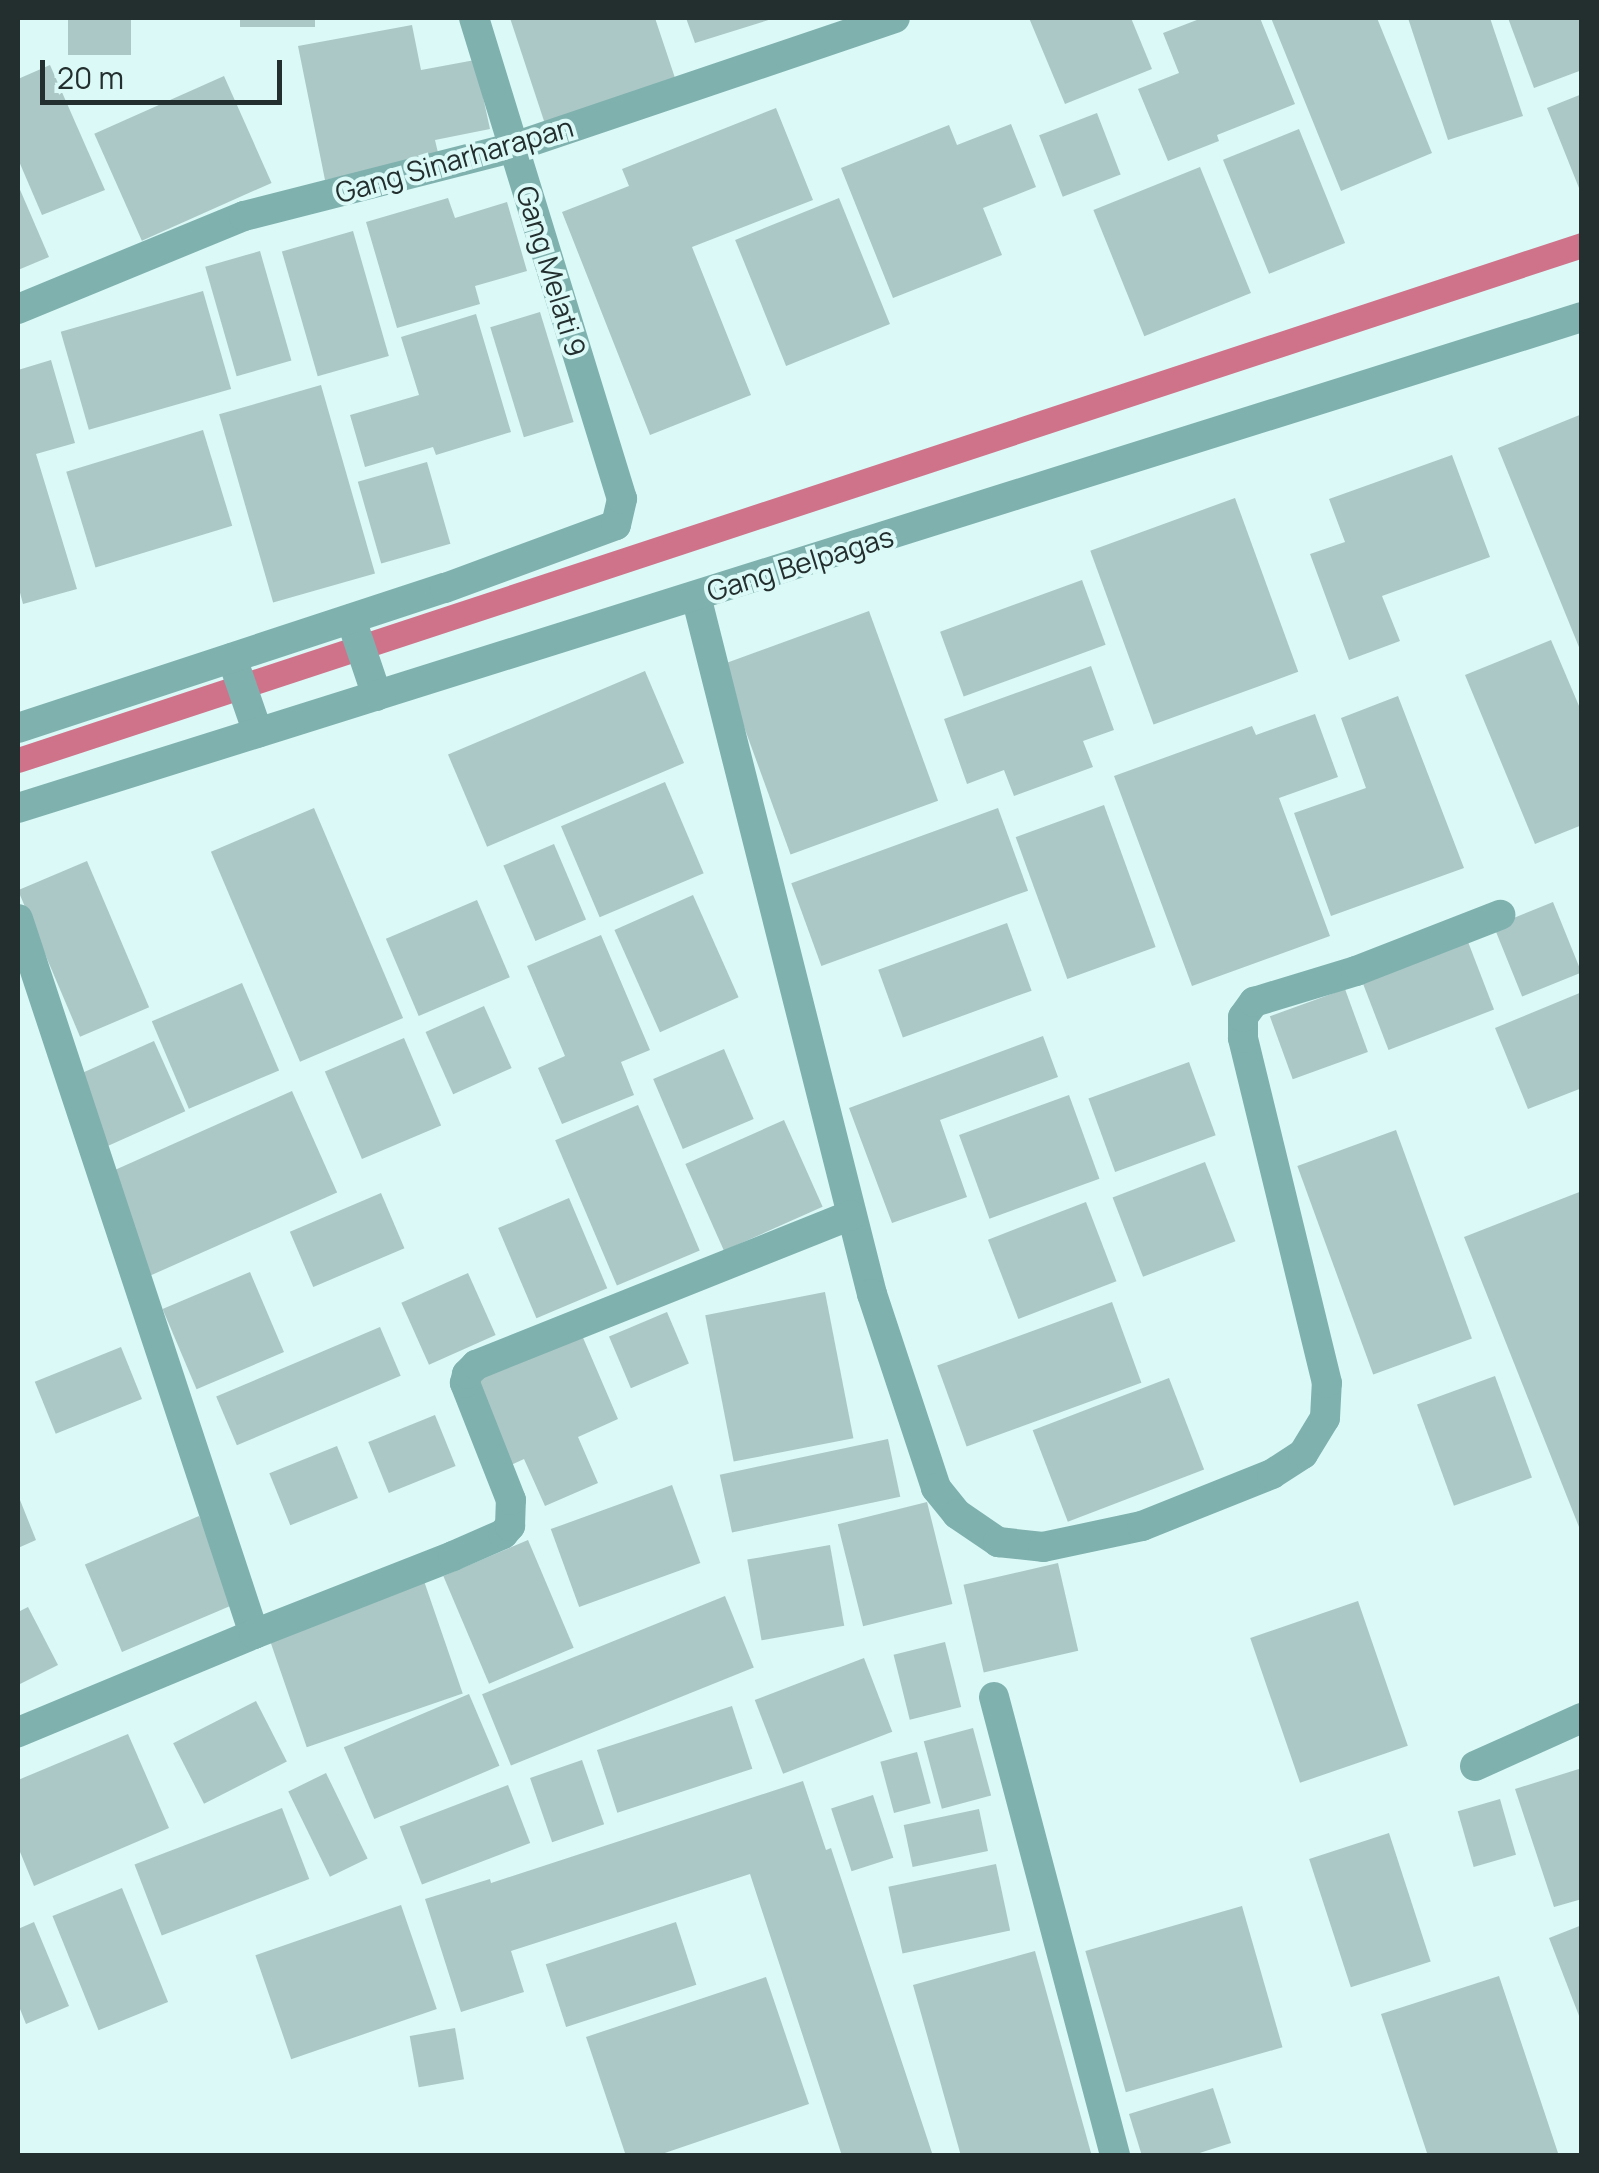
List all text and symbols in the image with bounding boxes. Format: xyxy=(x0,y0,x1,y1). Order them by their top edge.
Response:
scale bar xyxy=(45,40,288,102)
text: 20 m xyxy=(57,57,124,98)
street label: Gang Sinarharapan xyxy=(331,109,577,209)
street label: Gang Melati 9 xyxy=(510,182,594,360)
street label: Gang Belpagas xyxy=(703,519,897,607)

